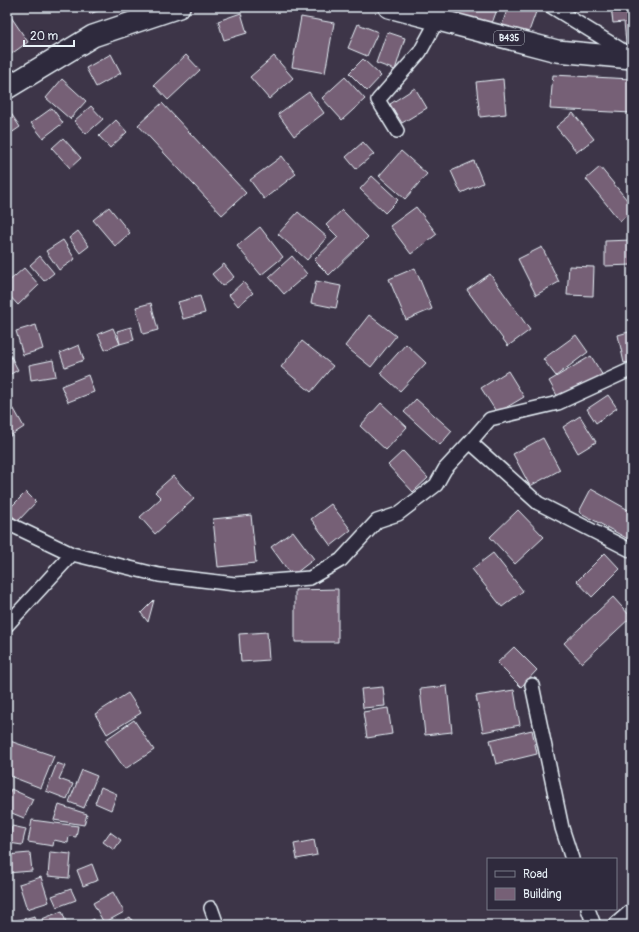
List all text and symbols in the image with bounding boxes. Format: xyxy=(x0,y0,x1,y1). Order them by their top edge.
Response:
scale bar xyxy=(24,22,74,48)
text: 20 m xyxy=(30,29,59,44)
road number: B435 xyxy=(494,31,524,45)
legend xyxy=(487,858,617,910)
text: Road xyxy=(523,867,548,882)
text: Building xyxy=(523,887,562,902)

